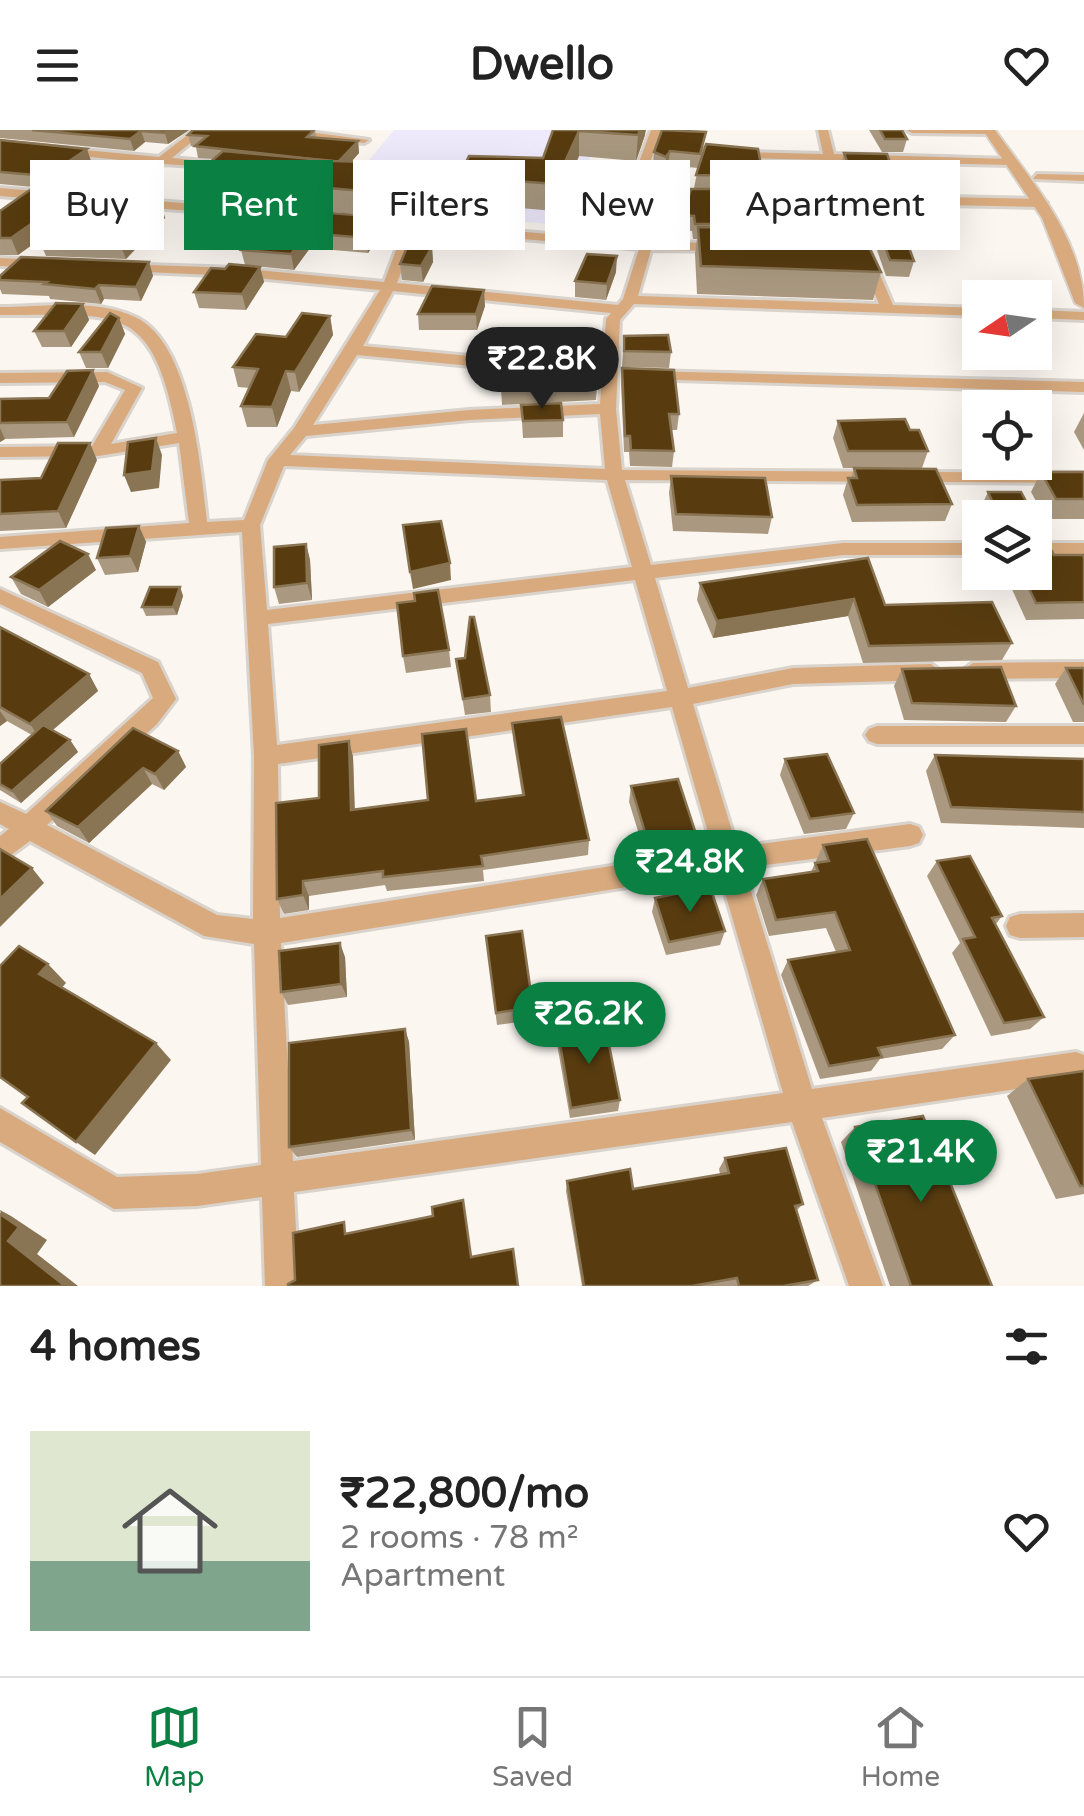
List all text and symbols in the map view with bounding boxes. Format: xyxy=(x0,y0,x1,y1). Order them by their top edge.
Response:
icon: menu xyxy=(30,38,85,93)
text: Dwello xyxy=(470,38,614,92)
icon: heart xyxy=(999,38,1054,93)
chip: Buy xyxy=(30,160,164,250)
chip: Rent xyxy=(184,160,333,250)
chip: Filters xyxy=(353,160,525,250)
chip: New xyxy=(545,160,690,250)
chip: Apartment xyxy=(710,160,960,250)
north arrow xyxy=(962,280,1052,370)
map controls xyxy=(962,280,1052,590)
pin: ₹22.8K xyxy=(461,327,623,412)
text: ₹22.8K xyxy=(488,340,596,378)
button: locate xyxy=(962,390,1052,480)
button: layers xyxy=(962,500,1052,590)
pin: ₹24.8K xyxy=(609,830,771,915)
text: ₹24.8K xyxy=(636,843,744,881)
pin: ₹26.2K xyxy=(508,982,670,1067)
text: ₹26.2K xyxy=(535,995,643,1033)
pin: ₹21.4K xyxy=(840,1120,1002,1205)
text: ₹21.4K xyxy=(867,1133,975,1171)
icon: filters xyxy=(999,1319,1054,1374)
text: 4 homes xyxy=(30,1321,201,1372)
text: ₹22,800/mo xyxy=(340,1468,589,1519)
icon: home xyxy=(110,1471,230,1591)
icon: heart xyxy=(999,1504,1054,1559)
text: 2 rooms · 78 m² xyxy=(340,1519,579,1557)
text: Apartment xyxy=(340,1557,505,1595)
tab: Map xyxy=(144,1700,204,1794)
tab: Saved xyxy=(492,1700,573,1794)
tab: Home xyxy=(861,1700,940,1794)

